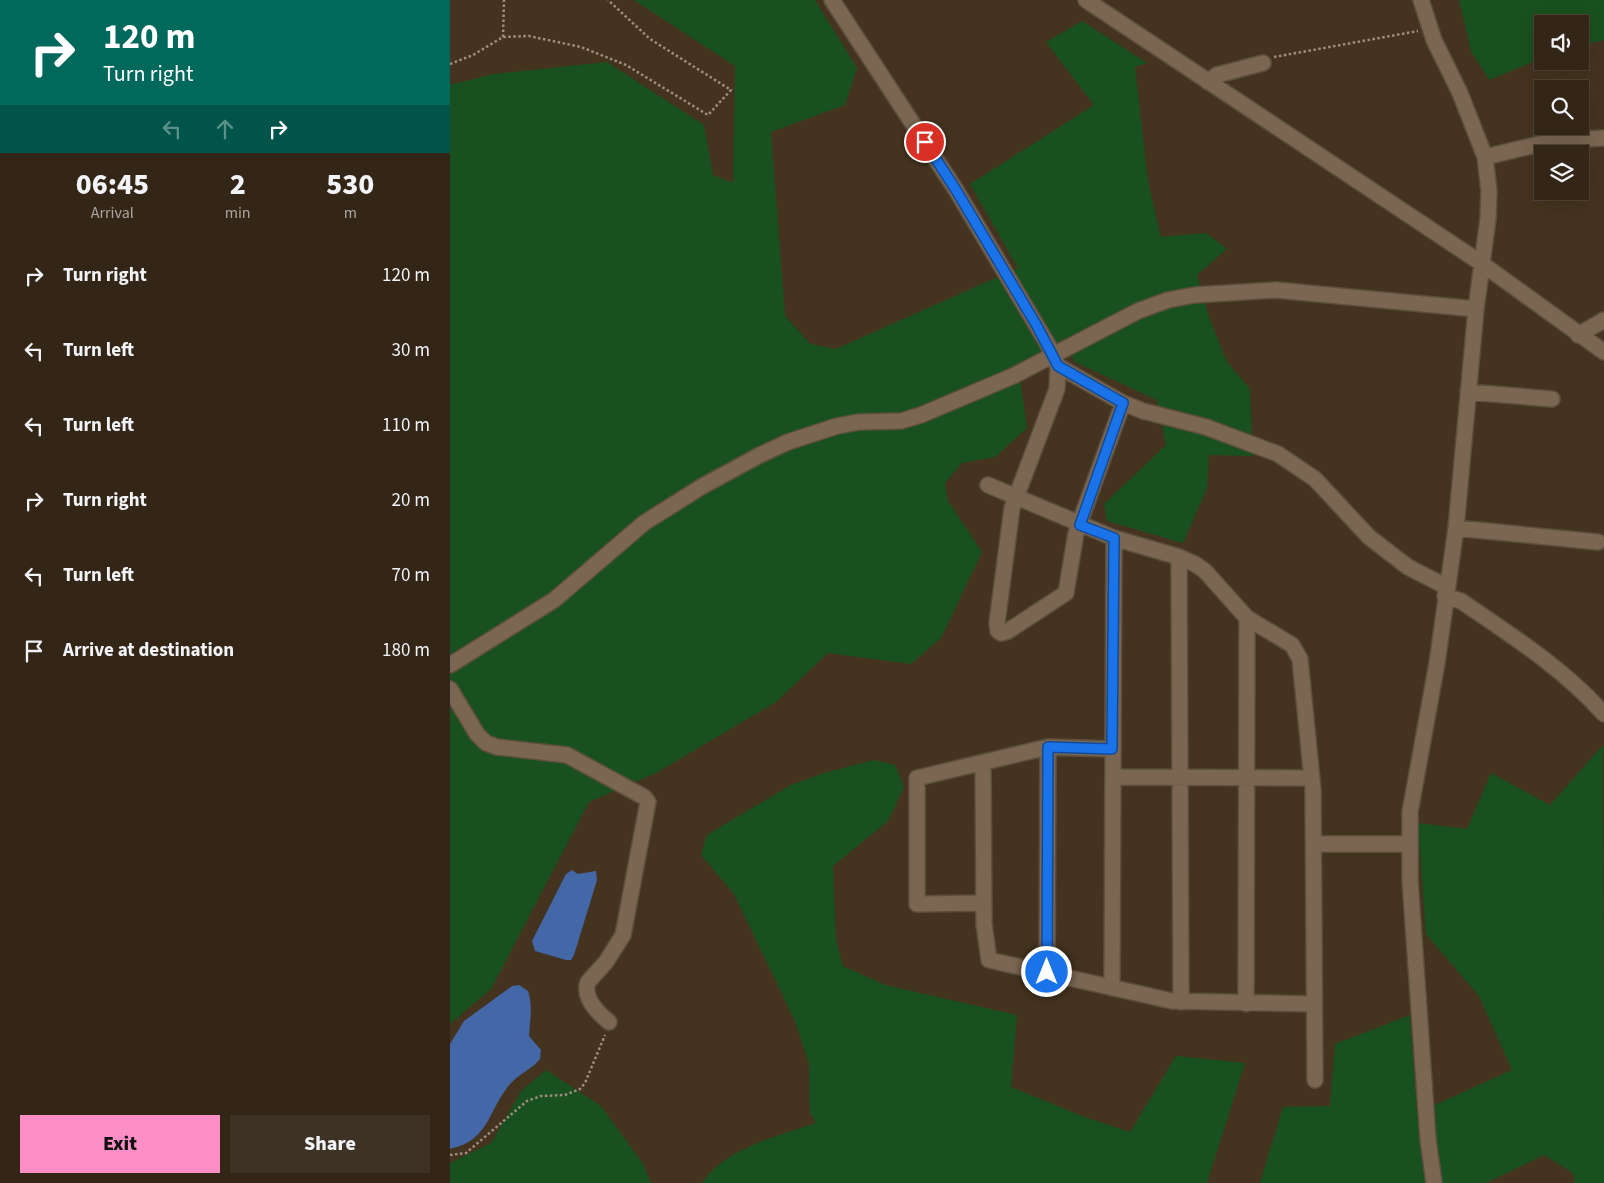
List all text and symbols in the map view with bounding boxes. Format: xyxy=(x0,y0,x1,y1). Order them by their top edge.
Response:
text: 120 m xyxy=(103,12,195,62)
map controls xyxy=(1534,15,1589,200)
button: sound xyxy=(1534,15,1589,70)
icon: right xyxy=(20,20,85,85)
text: Turn right xyxy=(103,58,193,90)
button: search xyxy=(1534,80,1589,135)
icon: left xyxy=(158,115,186,143)
icon: ahead xyxy=(211,115,239,143)
icon: right xyxy=(264,115,292,143)
pin xyxy=(904,121,946,163)
icon: arrive xyxy=(911,128,939,156)
button: layers xyxy=(1534,145,1589,200)
text: 06:45 xyxy=(76,163,149,206)
text: 2 xyxy=(230,163,246,206)
text: 530 xyxy=(326,163,374,206)
text: Arrival xyxy=(91,202,134,224)
text: min xyxy=(225,202,251,224)
text: m xyxy=(344,202,357,224)
icon: right xyxy=(20,262,48,290)
text: Turn right xyxy=(63,262,147,289)
text: 120 m xyxy=(382,262,430,289)
icon: left xyxy=(20,337,48,365)
text: Turn left xyxy=(63,337,134,364)
text: 30 m xyxy=(392,337,430,364)
icon: left xyxy=(20,412,48,440)
text: Turn left xyxy=(63,412,134,439)
text: 110 m xyxy=(382,412,430,439)
icon: right xyxy=(20,487,48,515)
text: Turn right xyxy=(63,487,147,514)
text: 20 m xyxy=(392,487,430,514)
icon: left xyxy=(20,562,48,590)
text: Turn left xyxy=(63,562,134,589)
text: 70 m xyxy=(392,562,430,589)
icon: arrive xyxy=(20,637,48,665)
text: Arrive at destination xyxy=(63,637,234,664)
text: 180 m xyxy=(382,637,430,664)
position arrow xyxy=(1020,945,1072,997)
button: Exit xyxy=(20,1115,220,1173)
button: Share xyxy=(230,1115,430,1173)

